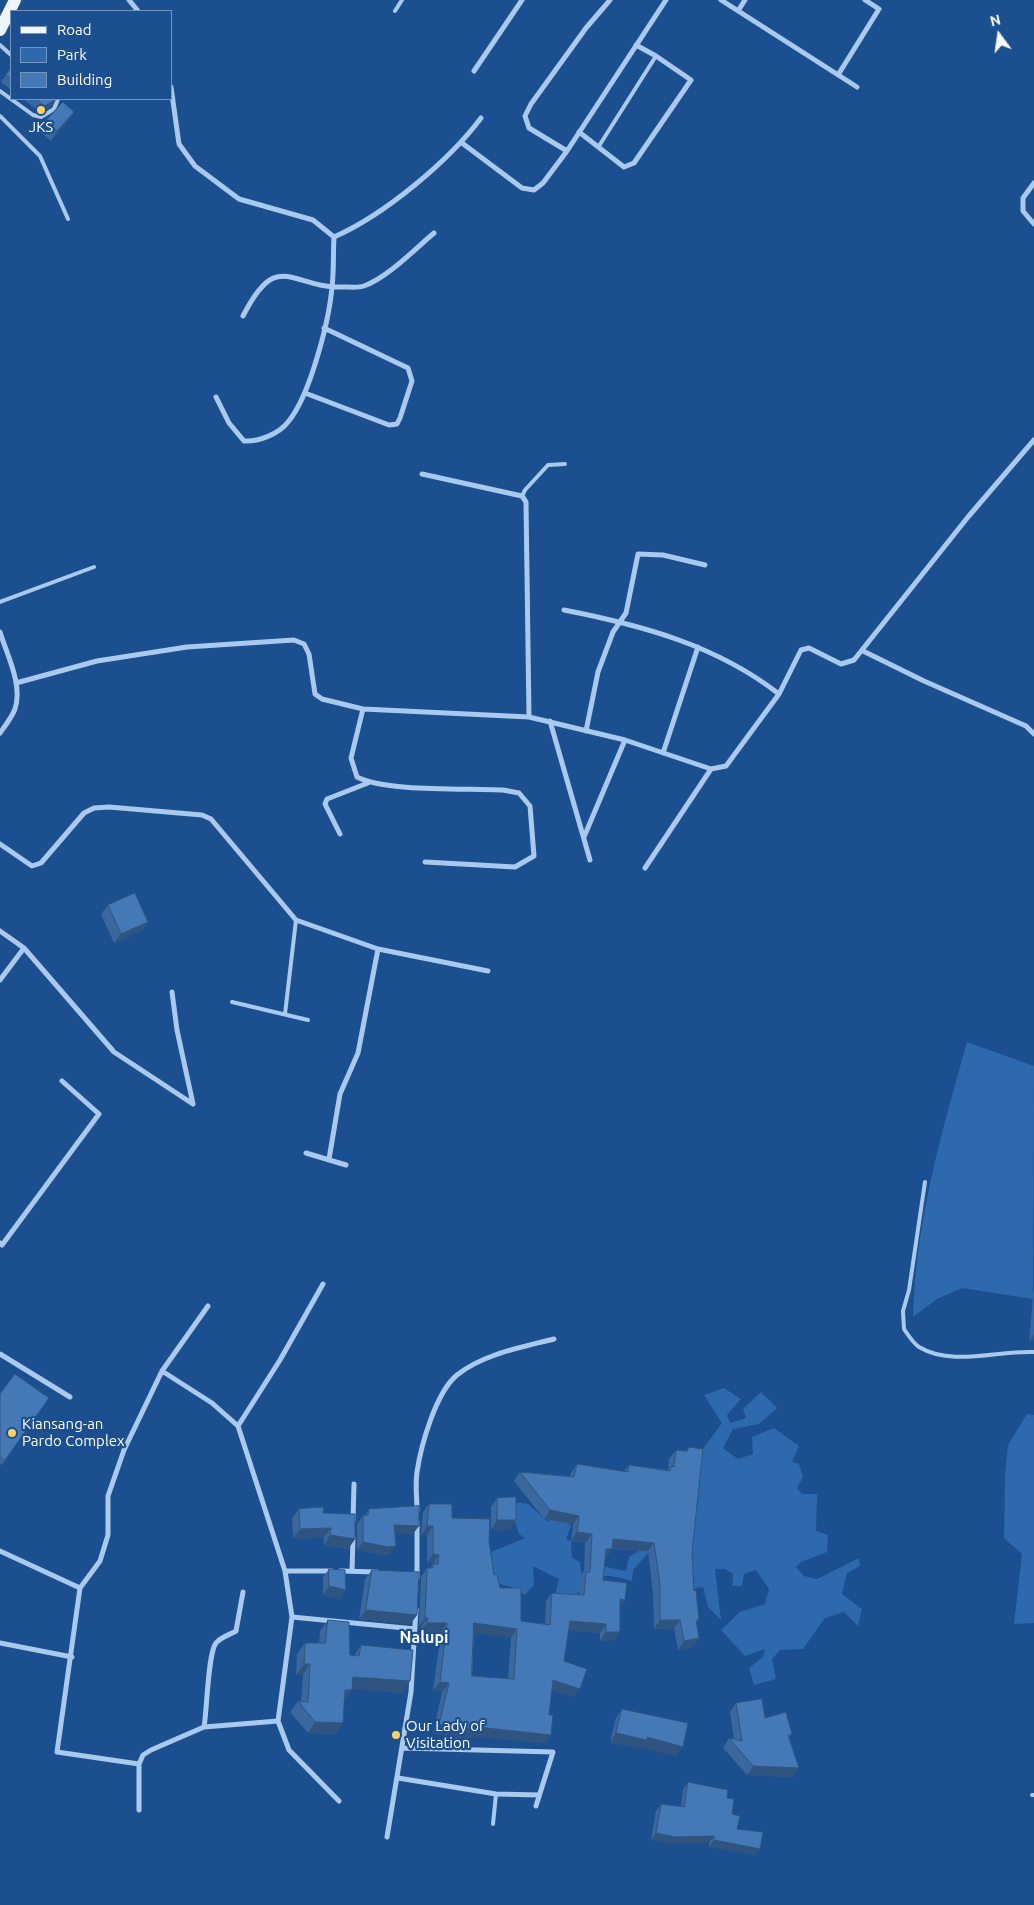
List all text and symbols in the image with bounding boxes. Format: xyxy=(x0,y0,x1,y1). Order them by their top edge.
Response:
legend xyxy=(10,10,172,100)
north arrow xyxy=(974,10,1024,60)
text: N xyxy=(988,11,1002,29)
text: Road xyxy=(57,21,92,38)
text: Park xyxy=(57,46,87,63)
text: Building xyxy=(57,71,112,88)
marker: JKS xyxy=(35,104,47,116)
place label: JKS xyxy=(29,118,53,136)
place label: Kiansang-an Pardo Complex xyxy=(22,1415,125,1450)
marker: Kiansang-an Pardo Complex xyxy=(6,1427,18,1439)
district label: Nalupi xyxy=(400,1628,448,1648)
place label: Our Lady of Visitation xyxy=(406,1717,485,1752)
marker: Our Lady of Visitation xyxy=(390,1729,402,1741)

